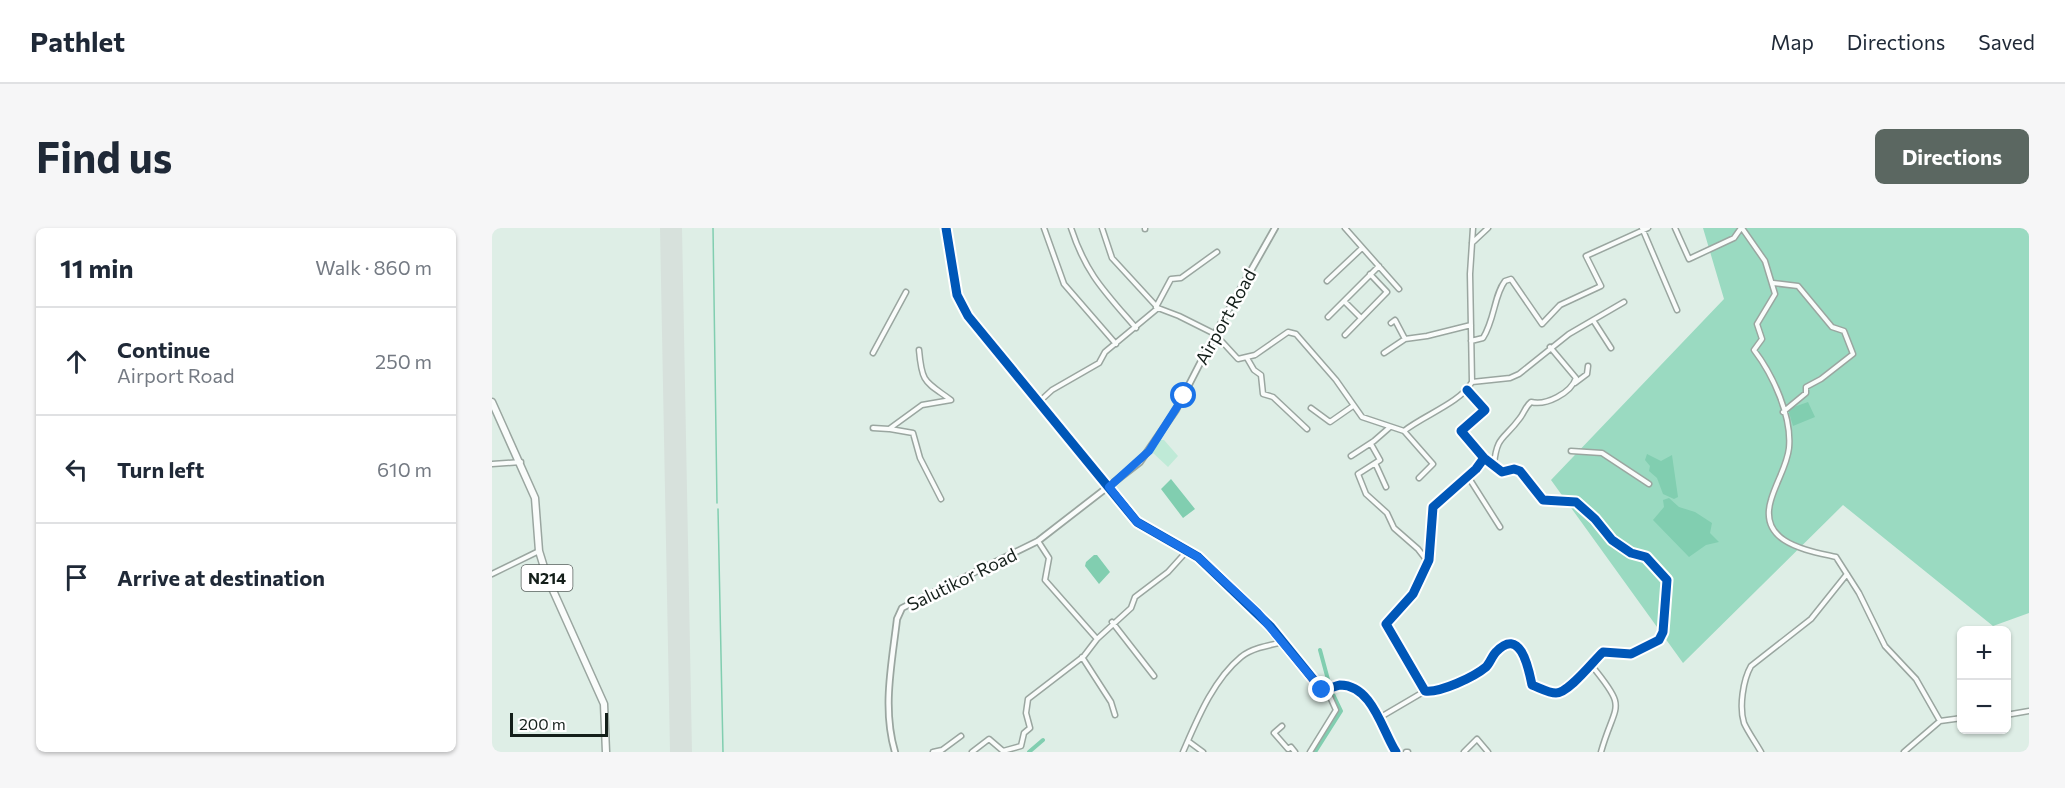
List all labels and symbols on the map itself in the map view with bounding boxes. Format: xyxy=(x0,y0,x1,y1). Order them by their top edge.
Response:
street label: Airport Road xyxy=(1190,265,1260,368)
route start xyxy=(1170,382,1196,408)
street label: Salutikor Road xyxy=(903,543,1020,615)
road number: N214 xyxy=(521,565,572,591)
route end xyxy=(1308,676,1334,702)
scale bar xyxy=(510,710,608,738)

